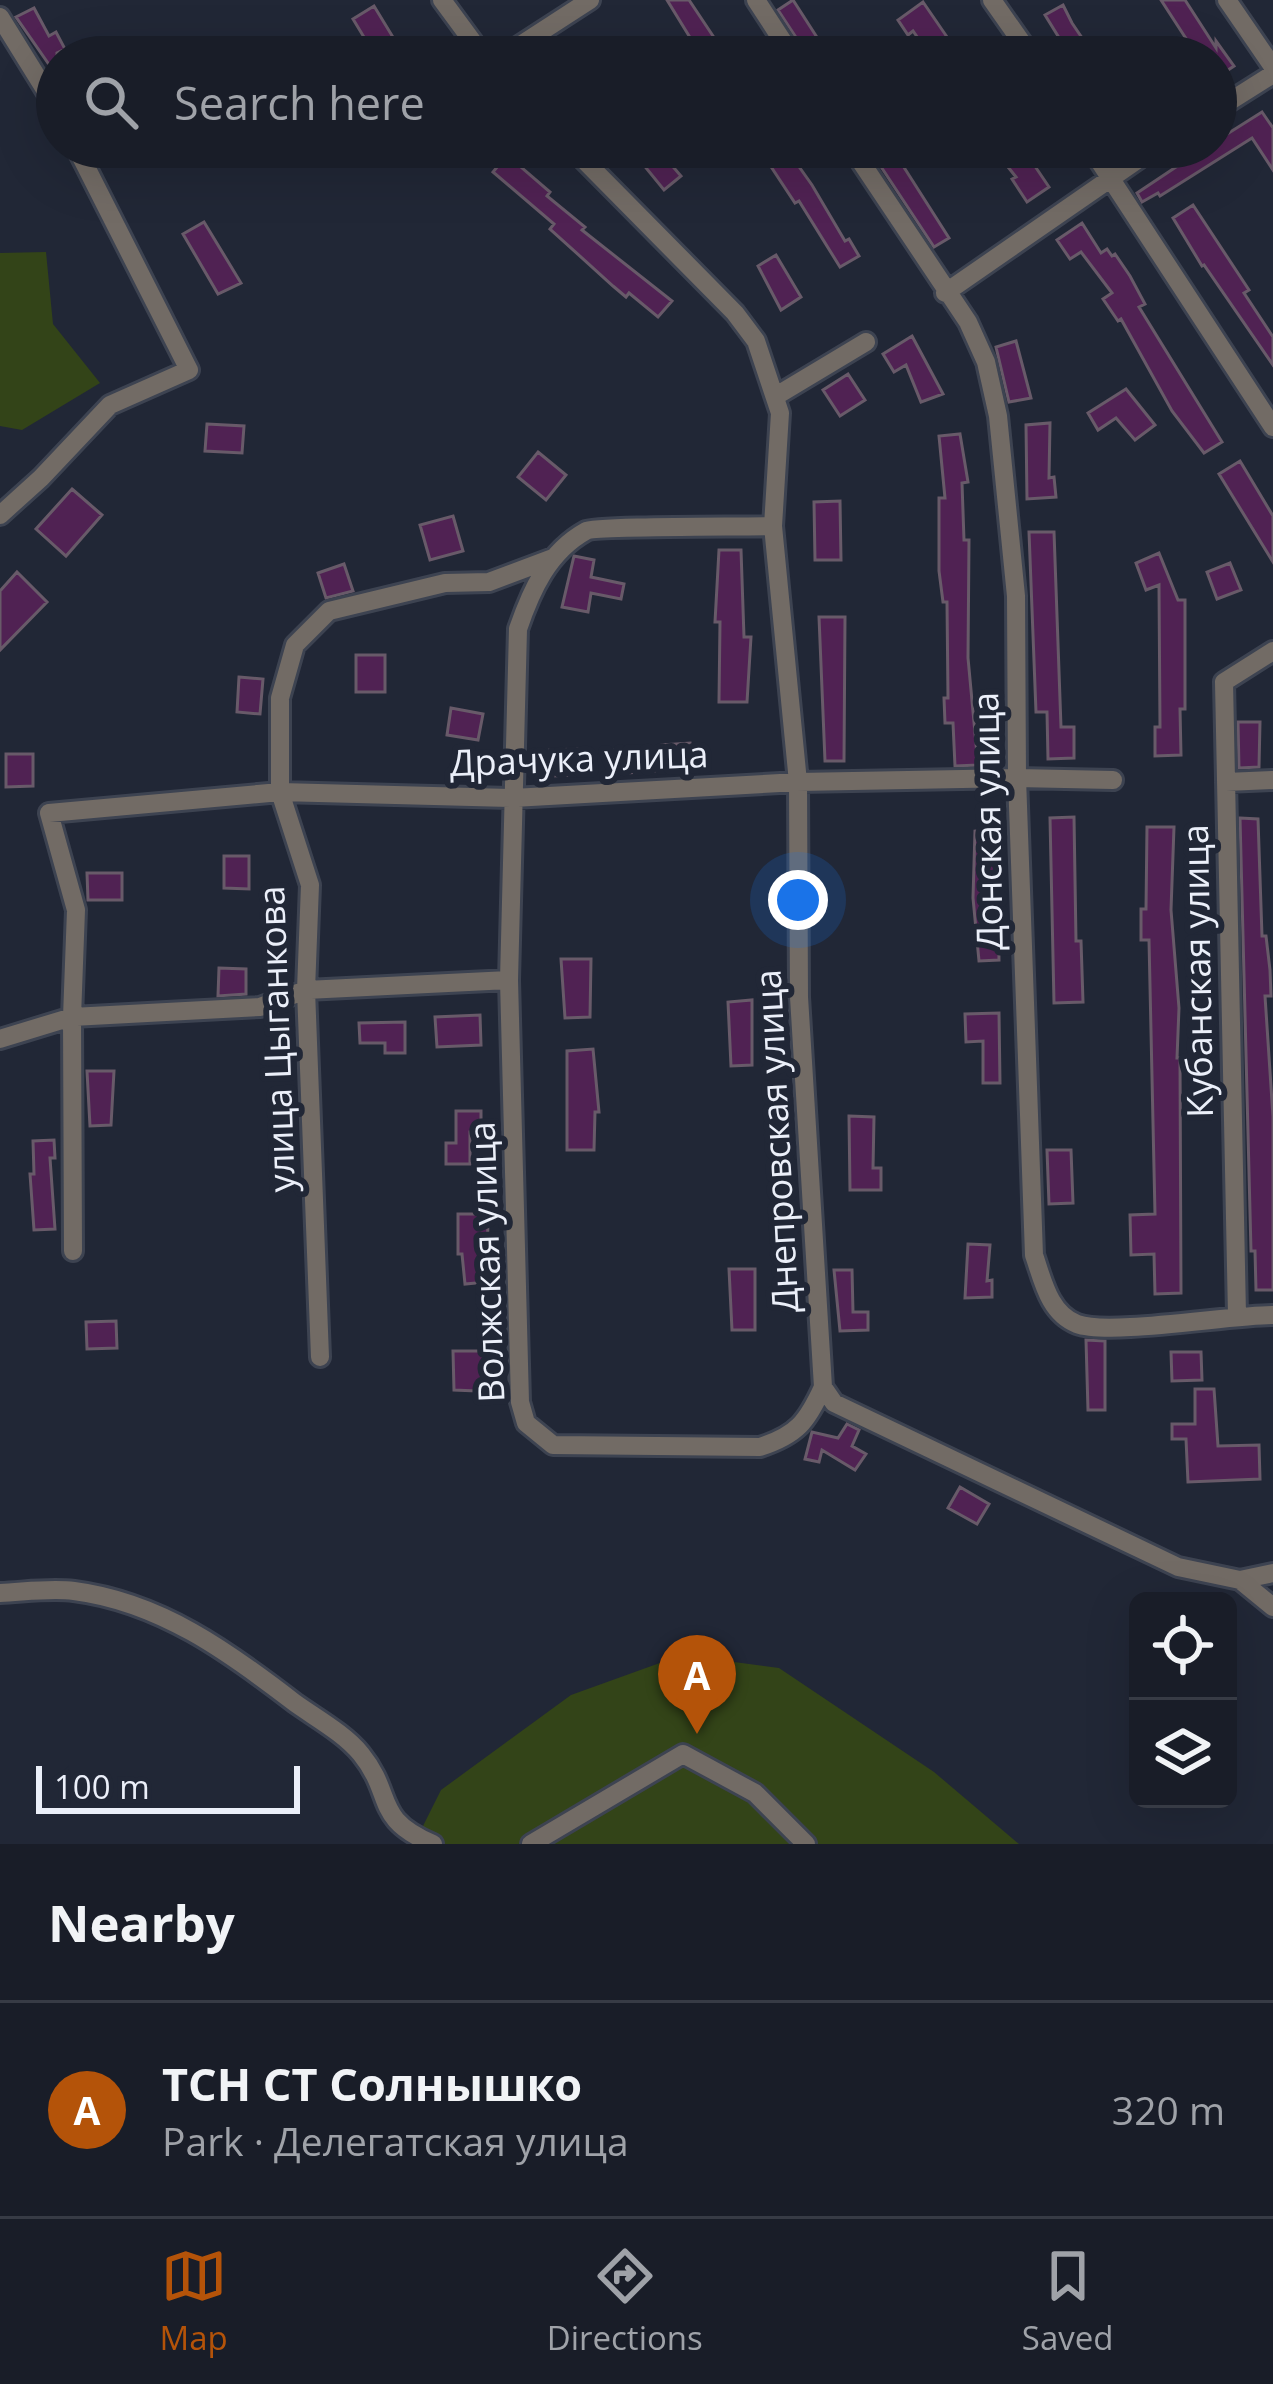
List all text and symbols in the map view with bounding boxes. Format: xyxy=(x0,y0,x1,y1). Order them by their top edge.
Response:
search box xyxy=(36,36,1237,168)
icon: search xyxy=(78,69,144,135)
text: Search here xyxy=(174,72,425,133)
street label: Донская улица xyxy=(960,691,1014,951)
street label: Драчука улица xyxy=(449,729,709,787)
street label: Кубанская улица xyxy=(1170,824,1224,1118)
your location xyxy=(768,870,828,930)
street label: улица Цыганкова xyxy=(246,885,306,1193)
street label: Днепровская улица xyxy=(743,968,809,1314)
street label: Волжская улица xyxy=(457,1121,515,1403)
map controls xyxy=(1129,1592,1237,1808)
button: locate xyxy=(1129,1592,1237,1700)
pin: A xyxy=(658,1635,736,1734)
button: layers xyxy=(1129,1700,1237,1808)
scale bar xyxy=(36,1760,300,1813)
text: 100 m xyxy=(54,1764,150,1809)
text: Nearby xyxy=(48,1887,235,1957)
text: ТСН СТ Солнышко xyxy=(162,2053,582,2114)
text: A xyxy=(74,2083,100,2136)
text: 320 m xyxy=(1112,2083,1225,2136)
text: Park · Делегатская улица xyxy=(162,2114,629,2167)
tab: Map xyxy=(160,2243,228,2360)
tab: Directions xyxy=(547,2243,703,2360)
tab: Saved xyxy=(1022,2243,1113,2360)

